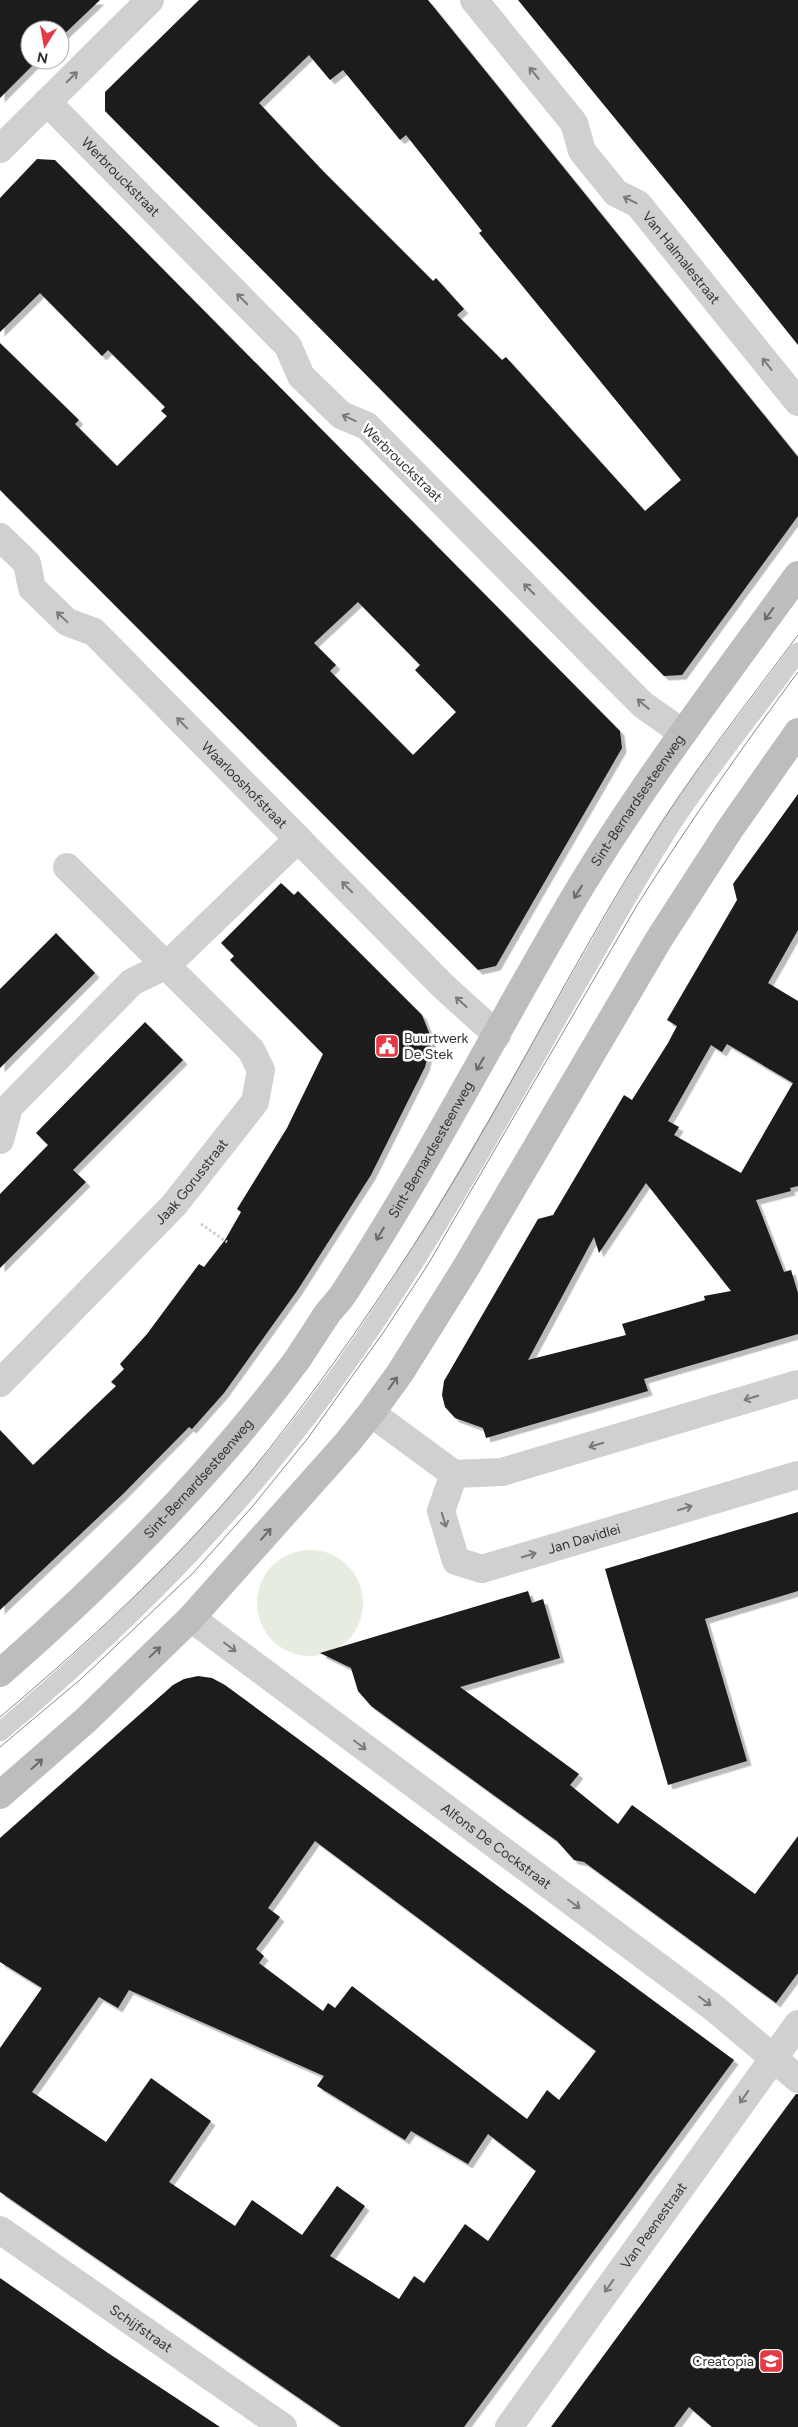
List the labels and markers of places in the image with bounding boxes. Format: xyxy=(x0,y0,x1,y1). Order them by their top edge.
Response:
place label: Buurtwerk De Stek xyxy=(404,1030,468,1063)
public building icon: Buurtwerk De Stek xyxy=(374,1033,400,1059)
school or university icon: Creatopia xyxy=(758,2348,784,2374)
place label: Creatopia xyxy=(692,2353,754,2370)

